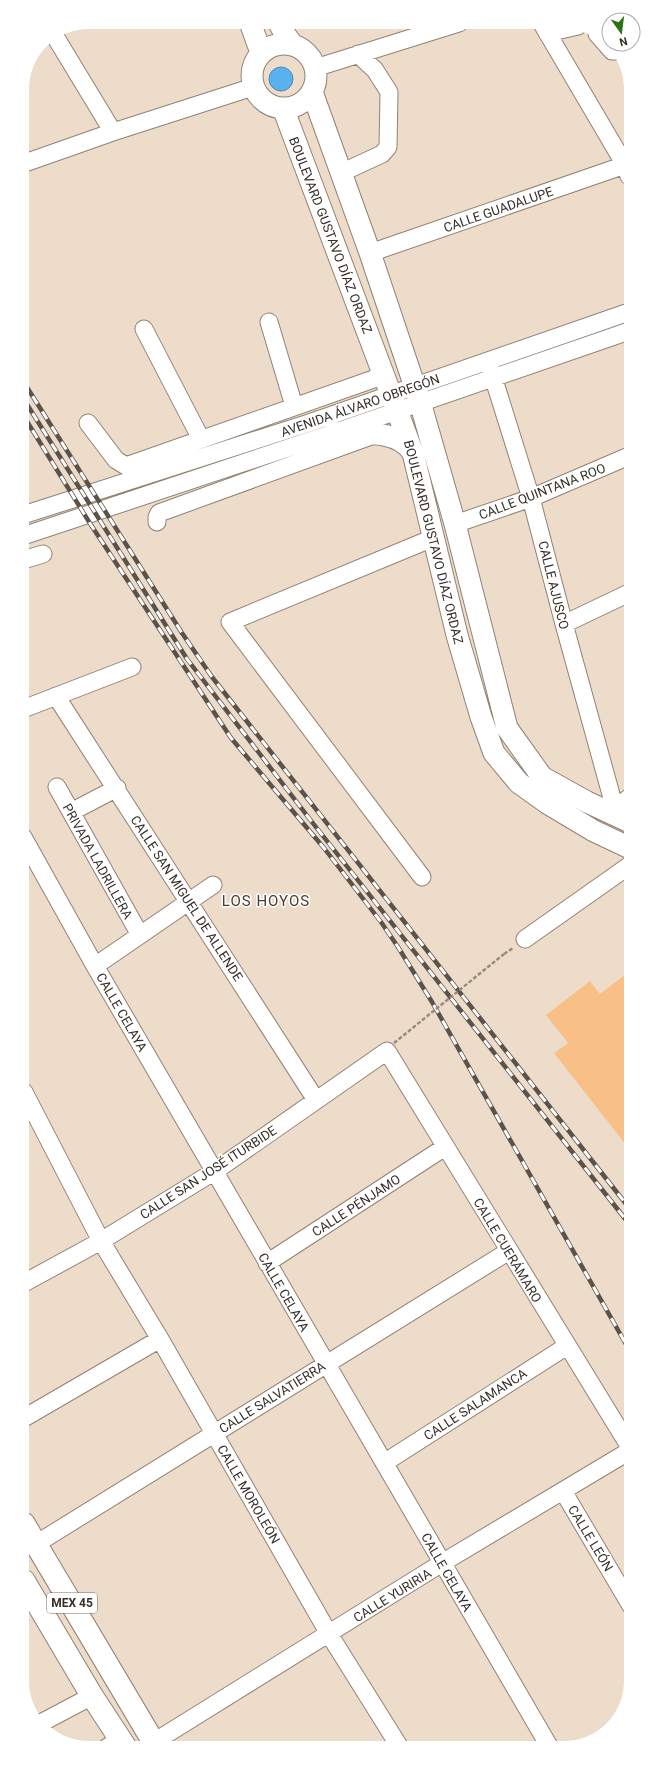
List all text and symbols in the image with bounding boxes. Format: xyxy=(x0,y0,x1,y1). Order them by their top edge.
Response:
north arrow xyxy=(601,12,641,52)
text: N xyxy=(618,34,629,49)
street label: BOULEVARD GUSTAVO DÍAZ ORDAZ xyxy=(286,135,375,336)
street label: CALLE GUADALUPE xyxy=(441,184,555,235)
street label: AVENIDA ÁLVARO OBREGÓN xyxy=(279,371,441,440)
street label: BOULEVARD GUSTAVO DÍAZ ORDAZ xyxy=(401,439,466,646)
street label: CALLE QUINTANA ROO xyxy=(477,460,608,523)
street label: CALLE AJUSCO xyxy=(535,539,572,631)
street label: PRIVADA LADRILLERA xyxy=(60,801,136,922)
street label: CALLE SAN MIGUEL DE ALLENDE xyxy=(127,813,246,984)
district label: LOS HOYOS xyxy=(222,892,310,910)
street label: CALLE CELAYA xyxy=(93,970,150,1055)
street label: CALLE SAN JOSÉ ITURBIDE xyxy=(137,1123,279,1222)
street label: CALLE PÉNJAMO xyxy=(309,1171,403,1240)
street label: CALLE CUERÁMARO xyxy=(470,1195,545,1305)
street label: CALLE CELAYA xyxy=(255,1250,312,1335)
street label: CALLE SALVATIERRA xyxy=(216,1358,329,1436)
street label: CALLE SALAMANCA xyxy=(421,1365,530,1443)
street label: CALLE MOROLEÓN xyxy=(214,1442,283,1546)
street label: CALLE LEÓN xyxy=(565,1503,616,1574)
street label: CALLE CELAYA xyxy=(418,1530,475,1615)
street label: CALLE YURIRIA xyxy=(351,1565,434,1625)
road number: MEX 45 xyxy=(47,1593,97,1613)

